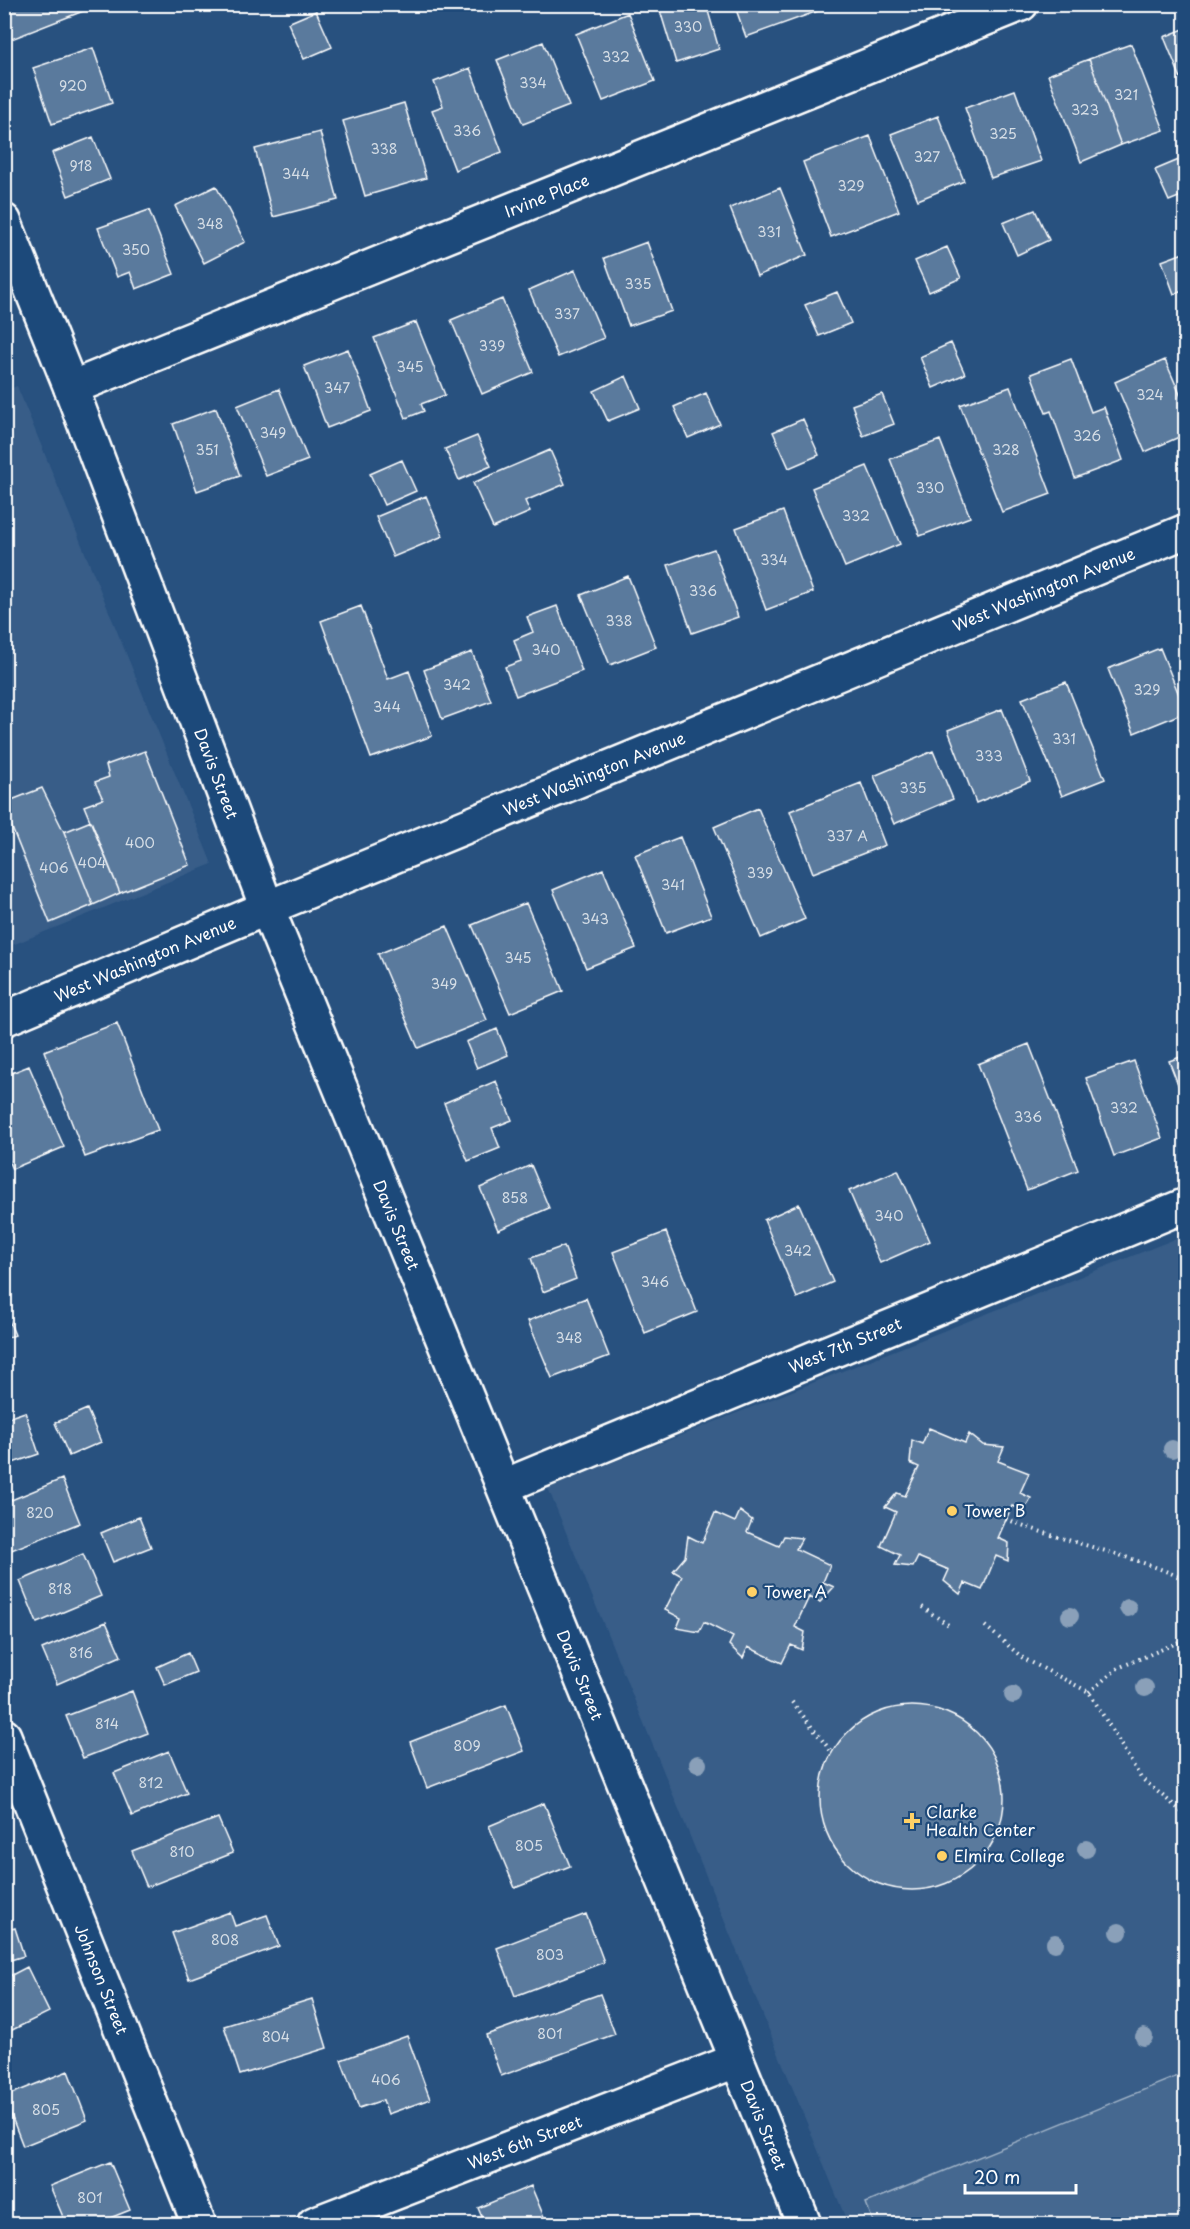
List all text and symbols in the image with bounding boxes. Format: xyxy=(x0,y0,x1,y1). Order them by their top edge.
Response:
house number: 330 xyxy=(674,16,702,37)
house number: 332 xyxy=(602,46,630,67)
house number: 334 xyxy=(519,72,547,93)
house number: 920 xyxy=(59,75,87,96)
house number: 321 xyxy=(1114,84,1138,105)
house number: 323 xyxy=(1071,99,1099,120)
house number: 336 xyxy=(453,120,481,141)
house number: 325 xyxy=(989,123,1017,144)
house number: 338 xyxy=(370,138,398,159)
house number: 327 xyxy=(914,146,940,167)
house number: 918 xyxy=(69,155,93,176)
house number: 344 xyxy=(282,163,310,184)
street label: Irvine Place xyxy=(500,167,592,223)
house number: 329 xyxy=(838,175,864,196)
house number: 348 xyxy=(196,213,224,234)
house number: 331 xyxy=(757,221,781,242)
house number: 350 xyxy=(122,239,150,260)
house number: 335 xyxy=(624,273,652,294)
house number: 337 xyxy=(554,303,580,324)
house number: 339 xyxy=(479,335,505,356)
house number: 345 xyxy=(396,356,424,377)
house number: 347 xyxy=(324,377,350,398)
house number: 324 xyxy=(1136,384,1164,405)
house number: 349 xyxy=(260,422,286,443)
house number: 326 xyxy=(1073,425,1101,446)
house number: 351 xyxy=(196,439,218,460)
house number: 328 xyxy=(992,439,1020,460)
house number: 330 xyxy=(916,477,944,498)
house number: 332 xyxy=(842,505,870,526)
street label: West Washington Avenue xyxy=(949,540,1138,637)
house number: 334 xyxy=(760,549,788,570)
house number: 336 xyxy=(689,580,717,601)
house number: 338 xyxy=(605,610,633,631)
house number: 340 xyxy=(532,639,560,660)
house number: 342 xyxy=(443,674,471,695)
house number: 329 xyxy=(1134,679,1160,700)
house number: 344 xyxy=(373,696,401,717)
street label: Davis Street xyxy=(189,724,246,823)
street label: West Washington Avenue xyxy=(499,725,689,821)
house number: 331 xyxy=(1052,728,1076,749)
house number: 333 xyxy=(975,745,1003,766)
house number: 335 xyxy=(899,777,927,798)
house number: 337 A xyxy=(826,825,868,846)
house number: 400 xyxy=(125,832,155,853)
house number: 404 xyxy=(78,852,106,873)
house number: 406 xyxy=(39,857,69,878)
house number: 339 xyxy=(747,862,773,883)
house number: 341 xyxy=(661,874,685,895)
house number: 343 xyxy=(581,908,609,929)
street label: West Washington Avenue xyxy=(50,909,239,1008)
house number: 345 xyxy=(504,947,532,968)
house number: 349 xyxy=(431,973,457,994)
house number: 332 xyxy=(1110,1097,1138,1118)
house number: 336 xyxy=(1014,1106,1042,1127)
street label: Davis Street xyxy=(368,1176,427,1274)
house number: 858 xyxy=(502,1187,528,1208)
house number: 340 xyxy=(875,1205,903,1226)
house number: 342 xyxy=(784,1240,812,1261)
house number: 346 xyxy=(641,1271,669,1292)
street label: West 7th Street xyxy=(785,1310,905,1379)
house number: 348 xyxy=(555,1327,583,1348)
place label: Tower B xyxy=(964,1498,1025,1522)
house number: 820 xyxy=(26,1502,54,1523)
marker: Tower B xyxy=(945,1504,959,1518)
house number: 818 xyxy=(48,1578,72,1599)
place label: Tower A xyxy=(764,1579,827,1603)
marker: Tower A xyxy=(745,1585,759,1599)
street label: Davis Street xyxy=(552,1626,610,1724)
house number: 816 xyxy=(69,1642,93,1663)
house number: 814 xyxy=(95,1713,119,1734)
house number: 809 xyxy=(453,1735,481,1756)
house number: 812 xyxy=(139,1772,163,1793)
place label: Clarke Health Center xyxy=(926,1799,1036,1841)
marker: Clarke Health Center xyxy=(903,1812,921,1830)
house number: 805 xyxy=(515,1835,543,1856)
house number: 810 xyxy=(169,1841,195,1862)
place label: Elmira College xyxy=(954,1843,1065,1867)
marker: Elmira College xyxy=(935,1849,949,1863)
street label: Johnson Street xyxy=(69,1920,135,2038)
house number: 808 xyxy=(211,1929,239,1950)
house number: 803 xyxy=(536,1944,564,1965)
house number: 801 xyxy=(537,2023,563,2044)
house number: 804 xyxy=(262,2026,290,2047)
house number: 406 xyxy=(371,2069,401,2090)
street label: Davis Street xyxy=(735,2076,794,2174)
house number: 805 xyxy=(32,2099,60,2120)
street label: West 6th Street xyxy=(464,2108,586,2174)
scale bar xyxy=(965,2157,1076,2195)
text: 20 m xyxy=(974,2163,1020,2190)
house number: 801 xyxy=(77,2187,103,2208)

